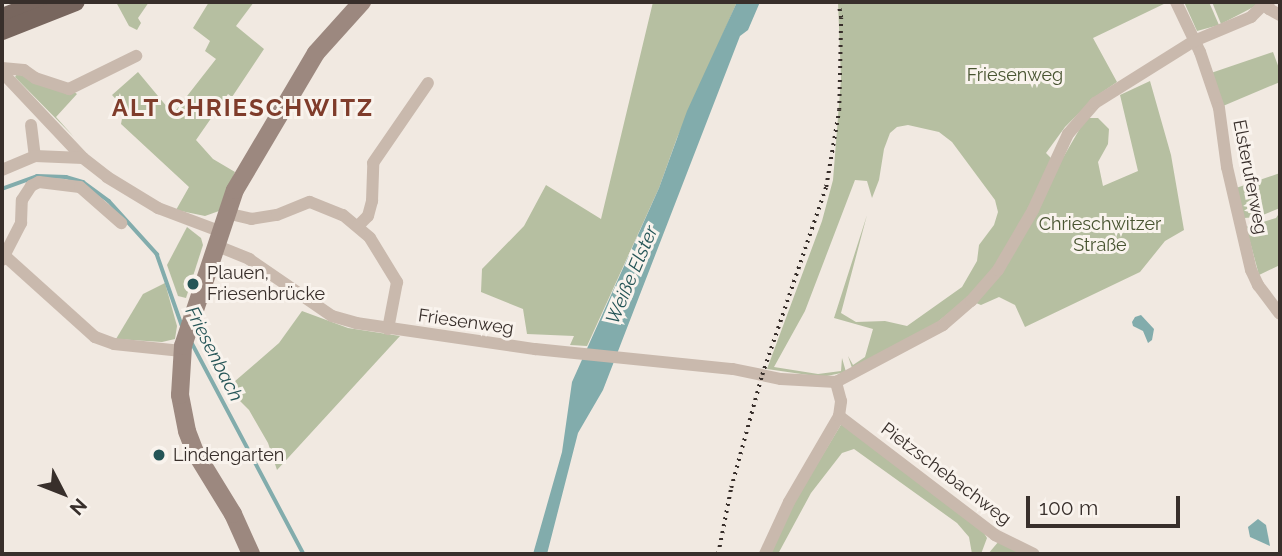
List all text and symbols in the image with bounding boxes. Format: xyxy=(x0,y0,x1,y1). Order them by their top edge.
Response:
park label: Friesenweg xyxy=(967,64,1063,86)
district label: ALT CHRIESCHWITZ xyxy=(114,94,372,122)
street label: Elsteruferweg xyxy=(1228,118,1272,236)
park label: Chrieschwitzer Straße xyxy=(1039,214,1161,256)
water label: Weiße Elster xyxy=(601,222,663,328)
place label: Plauen, Friesenbrücke xyxy=(207,263,325,306)
marker: Plauen, Friesenbrücke xyxy=(185,276,201,292)
water label: Friesenbach xyxy=(180,303,248,405)
street label: Friesenweg xyxy=(417,305,515,339)
street label: Pietzschebachweg xyxy=(877,418,1015,530)
place label: Lindengarten xyxy=(173,444,284,466)
marker: Lindengarten xyxy=(151,447,167,463)
north arrow xyxy=(28,458,98,528)
scale bar xyxy=(1030,482,1184,526)
text: N xyxy=(66,494,92,520)
text: 100 m xyxy=(1039,495,1098,520)

